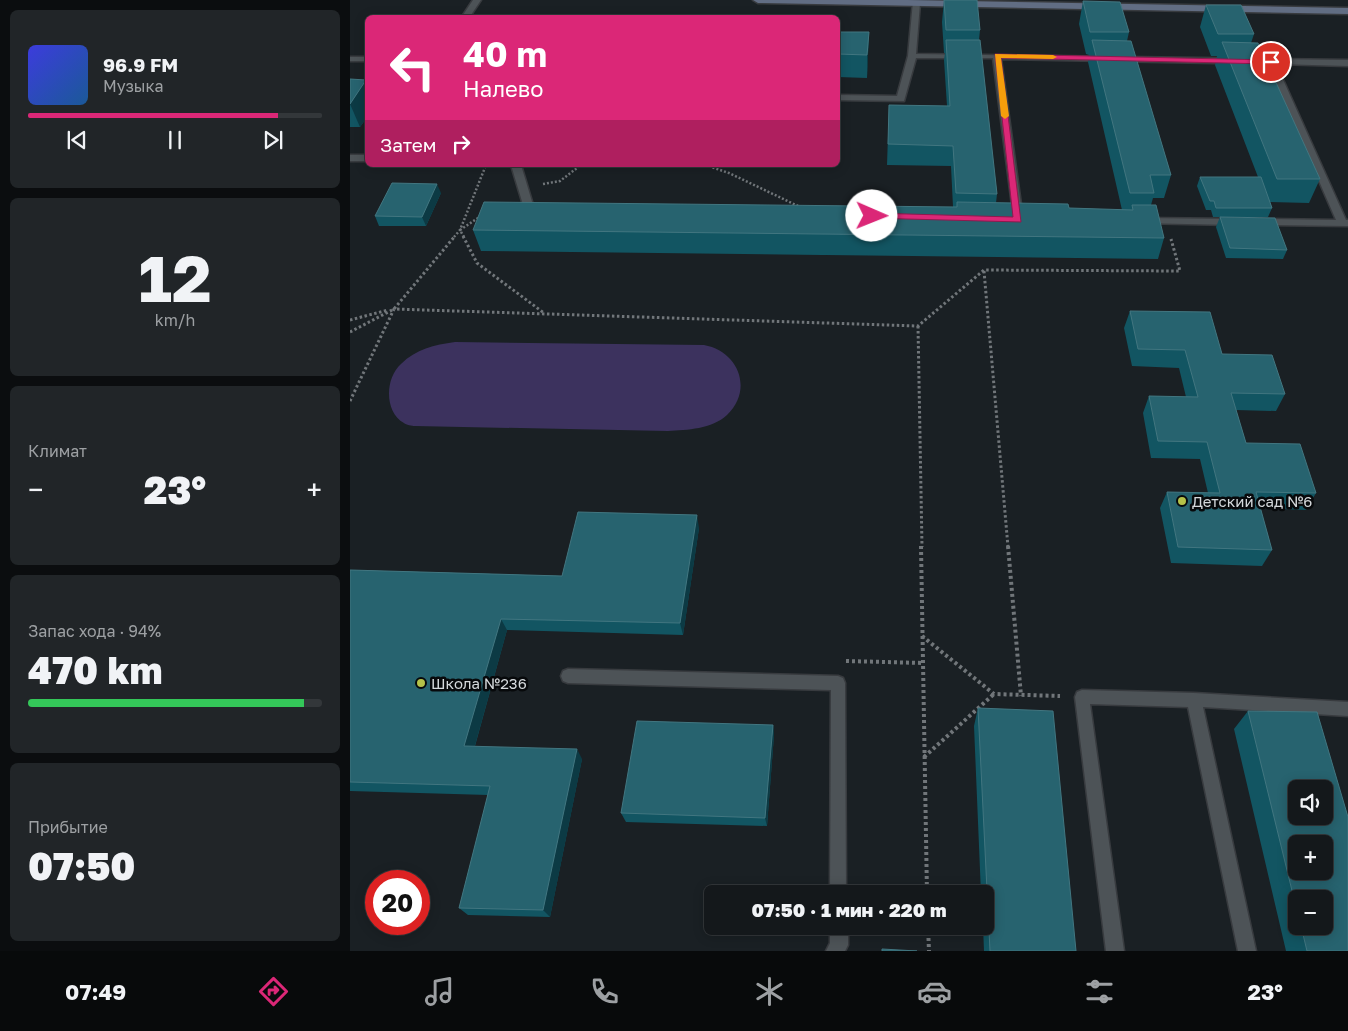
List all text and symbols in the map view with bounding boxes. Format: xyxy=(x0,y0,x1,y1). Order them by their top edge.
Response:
text: 40 m xyxy=(463,33,547,75)
icon: left xyxy=(380,35,445,100)
pin xyxy=(1250,41,1292,83)
icon: arrive xyxy=(1257,48,1285,76)
text: 96.9 FM xyxy=(103,53,178,76)
text: Налево xyxy=(463,75,543,102)
text: Музыка xyxy=(103,76,164,96)
icon: previous xyxy=(63,126,91,154)
icon: pause xyxy=(161,126,189,154)
icon: next xyxy=(259,126,287,154)
icon: right xyxy=(447,130,475,158)
text: Затем xyxy=(380,133,437,156)
position arrow xyxy=(845,189,897,241)
text: 12 xyxy=(138,238,212,316)
text: km/h xyxy=(155,310,195,330)
text: Климат xyxy=(28,441,87,461)
text: 23° xyxy=(144,467,206,512)
text: − xyxy=(28,473,43,506)
text: + xyxy=(307,473,322,506)
place label: Детский сад №6 xyxy=(1192,492,1312,510)
marker: Детский сад №6 xyxy=(1176,495,1188,507)
text: Запас хода · 94% xyxy=(28,621,161,641)
text: 470 km xyxy=(28,647,163,692)
place label: Школа №236 xyxy=(431,674,527,692)
marker: Школа №236 xyxy=(415,677,427,689)
map controls xyxy=(1288,780,1333,935)
button: sound xyxy=(1288,780,1333,825)
text: Прибытие xyxy=(28,817,108,837)
button: + xyxy=(1288,835,1333,880)
text: 07:50 xyxy=(28,843,135,888)
speed limit sign: 20 xyxy=(365,870,430,935)
button: − xyxy=(1288,890,1333,935)
text: 07:50 · 1 мин · 220 m xyxy=(752,898,946,921)
icon: directions xyxy=(256,974,291,1009)
icon: music xyxy=(422,974,457,1009)
icon: phone xyxy=(587,974,622,1009)
icon: climate xyxy=(752,974,787,1009)
icon: car xyxy=(917,974,952,1009)
icon: filters xyxy=(1082,974,1117,1009)
text: 07:49 xyxy=(65,978,126,1005)
text: 23° xyxy=(1247,978,1283,1005)

